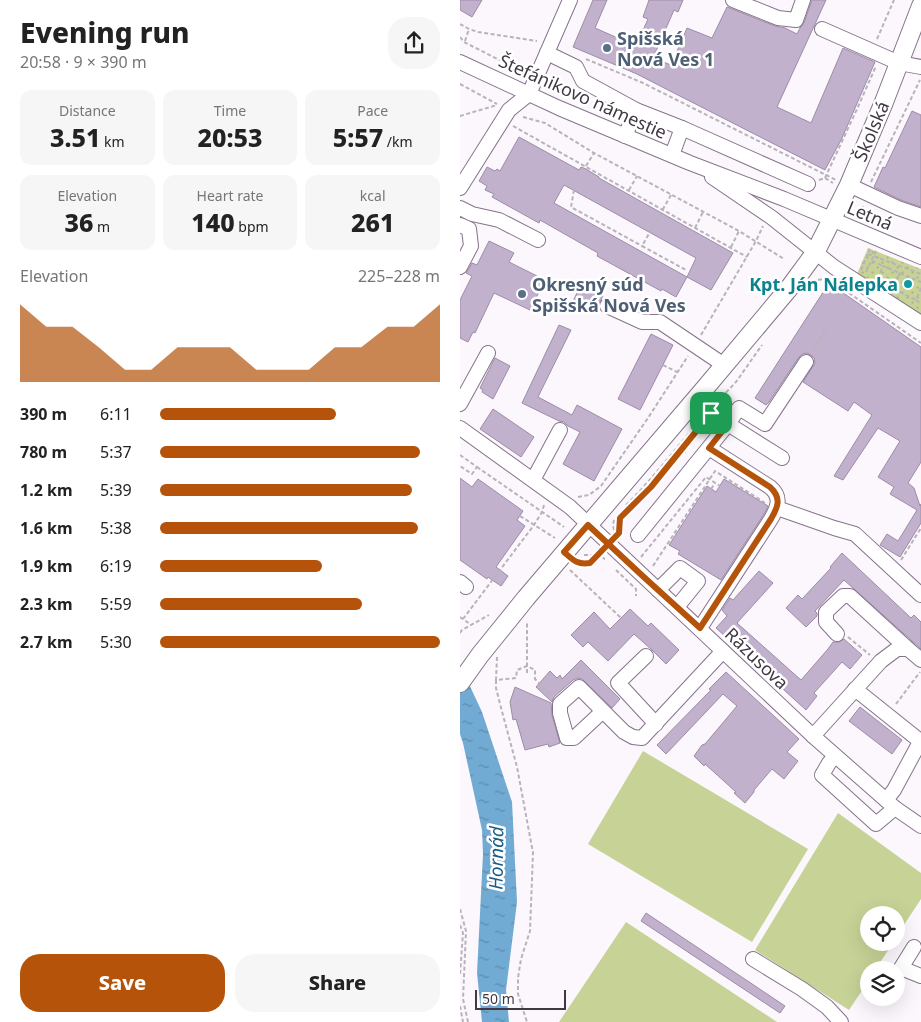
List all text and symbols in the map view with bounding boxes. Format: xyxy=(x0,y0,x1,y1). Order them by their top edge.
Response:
text: Evening run xyxy=(20,13,189,51)
button: share xyxy=(388,17,440,69)
place label: Spišská Nová Ves 1 xyxy=(617,26,714,71)
marker: Spišská Nová Ves 1 xyxy=(601,42,613,54)
street label: Štefánikovo námestie xyxy=(495,48,671,144)
text: 20:58 · 9 × 390 m xyxy=(20,51,147,73)
street label: Školská xyxy=(848,97,894,165)
text: Distance xyxy=(59,101,116,120)
text: Time xyxy=(214,101,246,120)
text: Pace xyxy=(357,101,388,120)
text: 3.51 xyxy=(50,120,100,154)
text: 20:53 xyxy=(198,120,262,154)
text: 5:57 xyxy=(333,120,383,154)
text: km xyxy=(100,132,125,151)
text: /km xyxy=(383,132,413,151)
text: Elevation xyxy=(57,186,117,205)
text: Heart rate xyxy=(197,186,263,205)
text: kcal xyxy=(360,186,386,205)
street label: Letná xyxy=(844,195,896,235)
text: 36 xyxy=(65,205,93,239)
text: 140 xyxy=(191,205,235,239)
text: 261 xyxy=(351,205,394,239)
text: m xyxy=(93,217,110,236)
text: bpm xyxy=(235,217,269,236)
text: Elevation xyxy=(20,265,88,287)
text: 225–228 m xyxy=(358,265,440,287)
place label: Okresný súd Spišská Nová Ves xyxy=(532,272,686,317)
place label: Kpt. Ján Nálepka xyxy=(749,272,898,296)
marker: Kpt. Ján Nálepka xyxy=(902,278,914,290)
marker: Okresný súd Spišská Nová Ves xyxy=(516,288,528,300)
pin xyxy=(690,392,732,434)
icon: arrive xyxy=(697,399,725,427)
text: 390 m xyxy=(20,403,67,425)
text: 6:11 xyxy=(100,403,132,425)
text: 780 m xyxy=(20,441,67,463)
text: 5:37 xyxy=(100,441,132,463)
text: 1.2 km xyxy=(20,479,72,501)
text: 5:39 xyxy=(100,479,132,501)
text: 1.6 km xyxy=(20,517,72,539)
text: 5:38 xyxy=(100,517,132,539)
text: 1.9 km xyxy=(20,555,72,577)
text: 6:19 xyxy=(100,555,132,577)
text: 2.3 km xyxy=(20,593,72,615)
text: 5:59 xyxy=(100,593,132,615)
street label: Rázusova xyxy=(720,622,794,694)
text: 2.7 km xyxy=(20,631,72,653)
text: 5:30 xyxy=(100,631,132,653)
water label: Hornád xyxy=(482,825,510,890)
map controls xyxy=(860,906,905,1006)
button: locate xyxy=(860,906,905,951)
button: Save xyxy=(20,954,225,1012)
button: Share xyxy=(235,954,440,1012)
button: layers xyxy=(860,961,905,1006)
scale bar xyxy=(475,987,566,1010)
text: 50 m xyxy=(482,989,515,1008)

